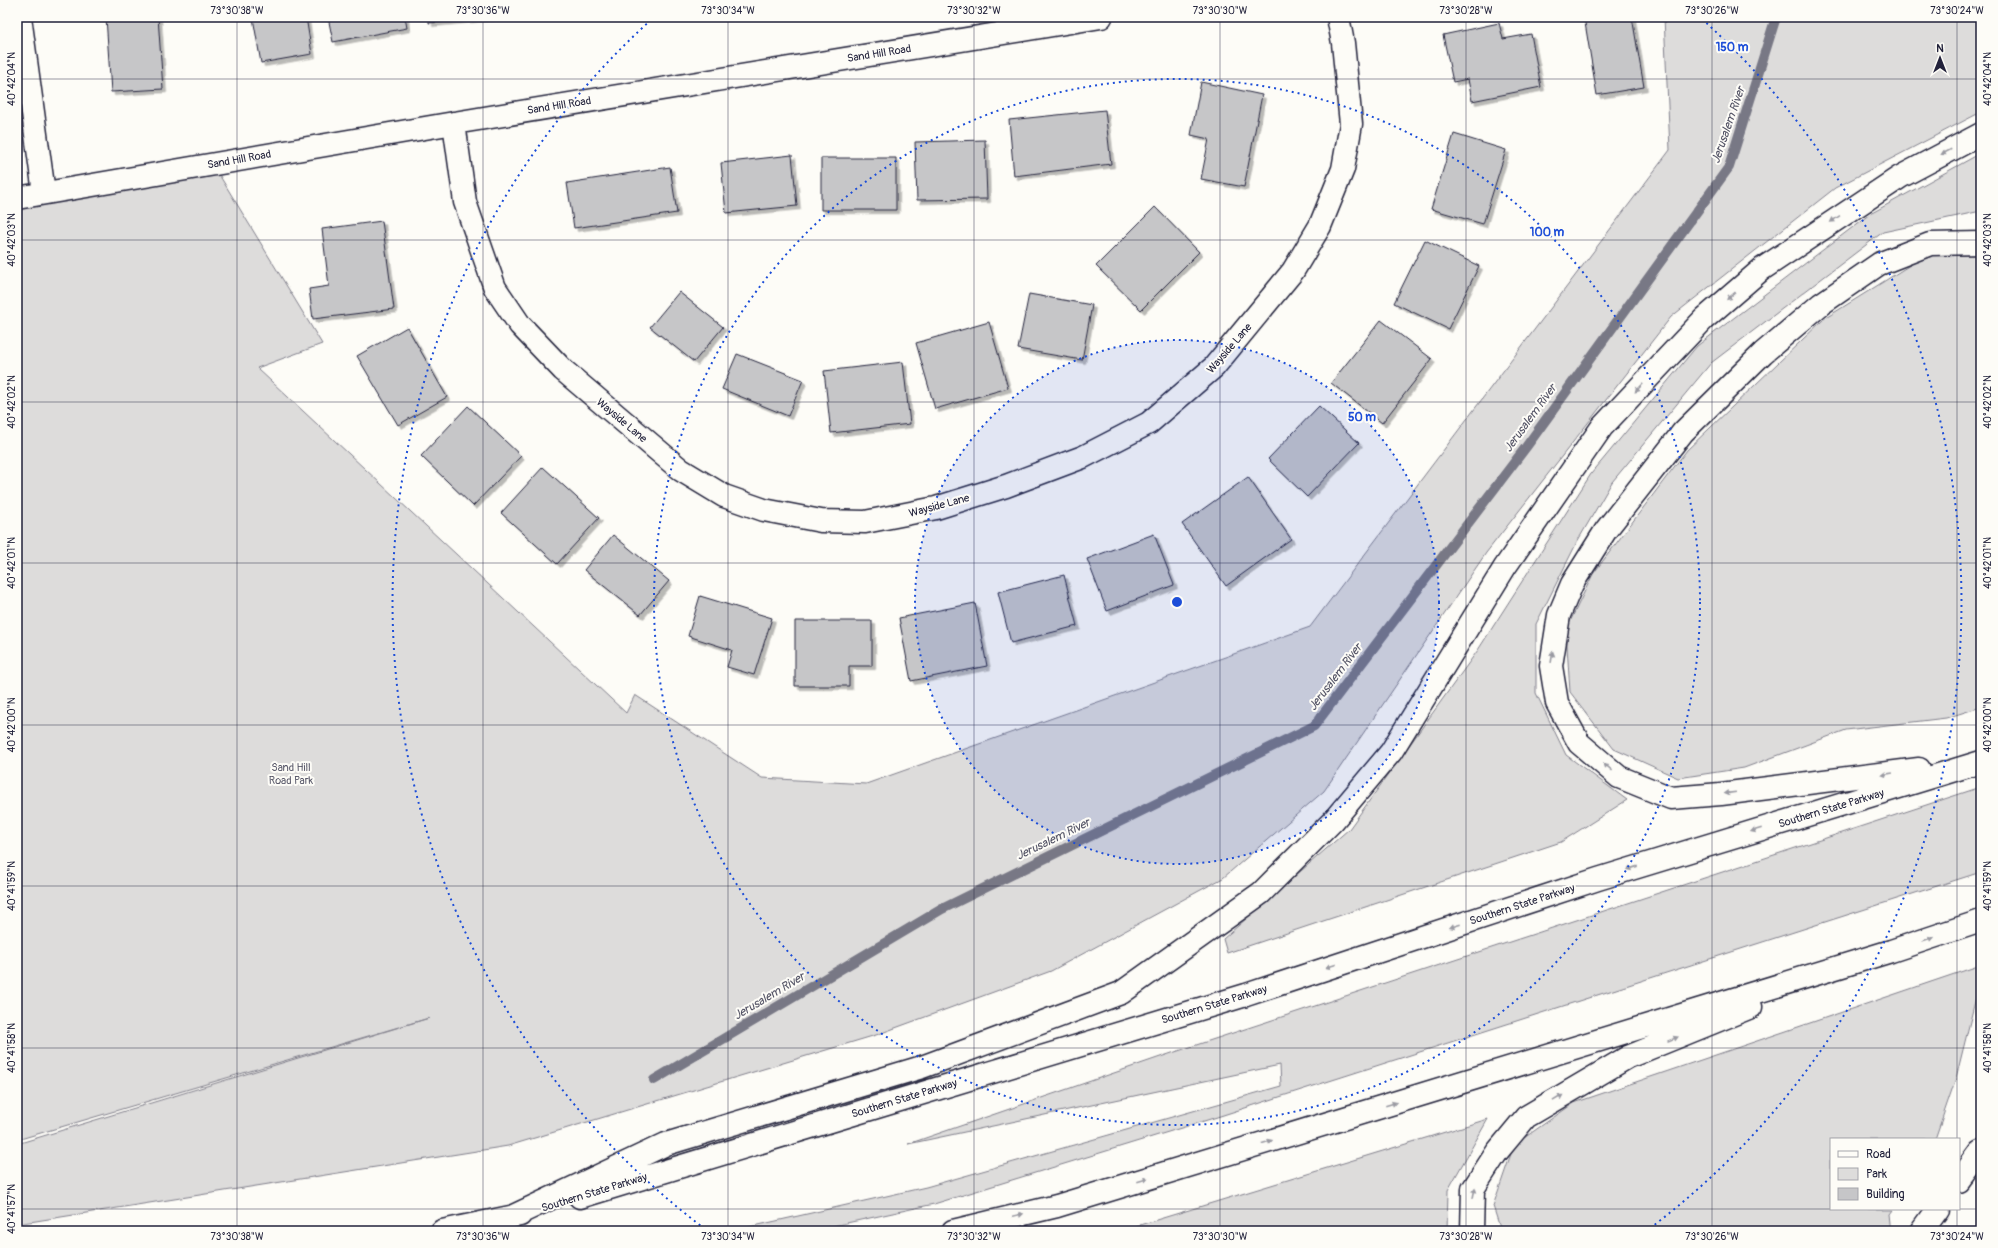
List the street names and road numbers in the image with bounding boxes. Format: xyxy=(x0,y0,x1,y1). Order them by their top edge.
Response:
street label: Sand Hill Road xyxy=(846,42,912,65)
street label: Sand Hill Road xyxy=(526,94,592,117)
street label: Sand Hill Road xyxy=(206,147,272,171)
street label: Wayside Lane xyxy=(1204,320,1255,376)
street label: Wayside Lane xyxy=(594,395,650,446)
street label: Wayside Lane xyxy=(907,491,971,520)
street label: Southern State Parkway xyxy=(1777,786,1886,831)
street label: Southern State Parkway xyxy=(1468,881,1577,928)
street label: Southern State Parkway xyxy=(1160,982,1269,1027)
street label: Southern State Parkway xyxy=(850,1076,959,1121)
street label: Southern State Parkway xyxy=(540,1170,649,1215)

